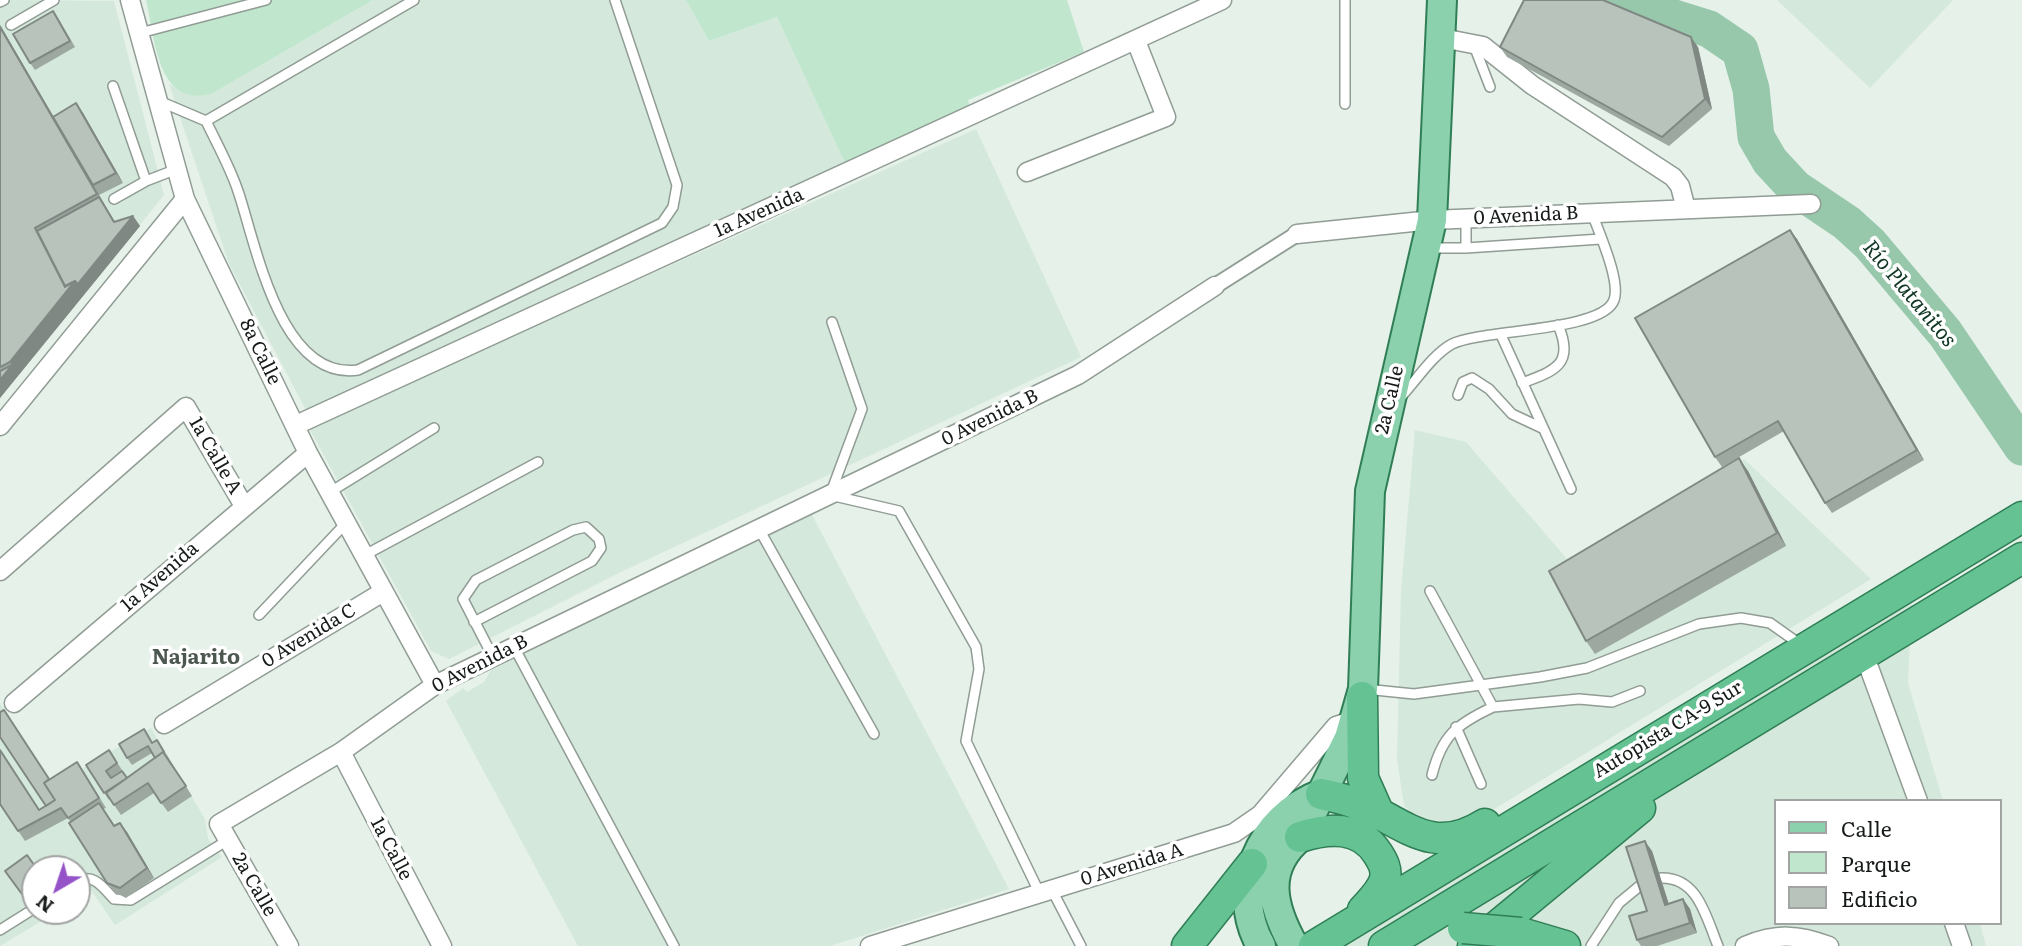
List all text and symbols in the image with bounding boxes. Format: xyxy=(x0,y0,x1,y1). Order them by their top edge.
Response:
street label: 1a Avenida xyxy=(711,183,807,243)
street label: 0 Avenida B xyxy=(1473,202,1579,230)
water label: Río Platanitos xyxy=(1857,235,1961,353)
street label: 8a Calle xyxy=(234,315,286,389)
street label: 2a Calle xyxy=(1371,364,1409,436)
street label: 0 Avenida B xyxy=(938,385,1042,451)
street label: 1a Calle A xyxy=(184,413,246,499)
street label: 1a Avenida xyxy=(117,537,203,617)
street label: 0 Avenida C xyxy=(258,599,360,673)
street label: 0 Avenida B xyxy=(428,630,532,698)
district label: Najarito xyxy=(152,645,240,671)
street label: Autopista CA-9 Sur xyxy=(1589,676,1747,784)
legend xyxy=(1773,799,2001,925)
text: Calle xyxy=(1841,812,1892,843)
street label: 1a Calle xyxy=(365,814,417,884)
street label: 0 Avenida A xyxy=(1078,839,1186,891)
text: Parque xyxy=(1841,847,1911,878)
street label: 2a Calle xyxy=(227,849,281,921)
north arrow xyxy=(21,855,91,925)
text: Edificio xyxy=(1841,882,1917,913)
text: N xyxy=(29,889,59,921)

